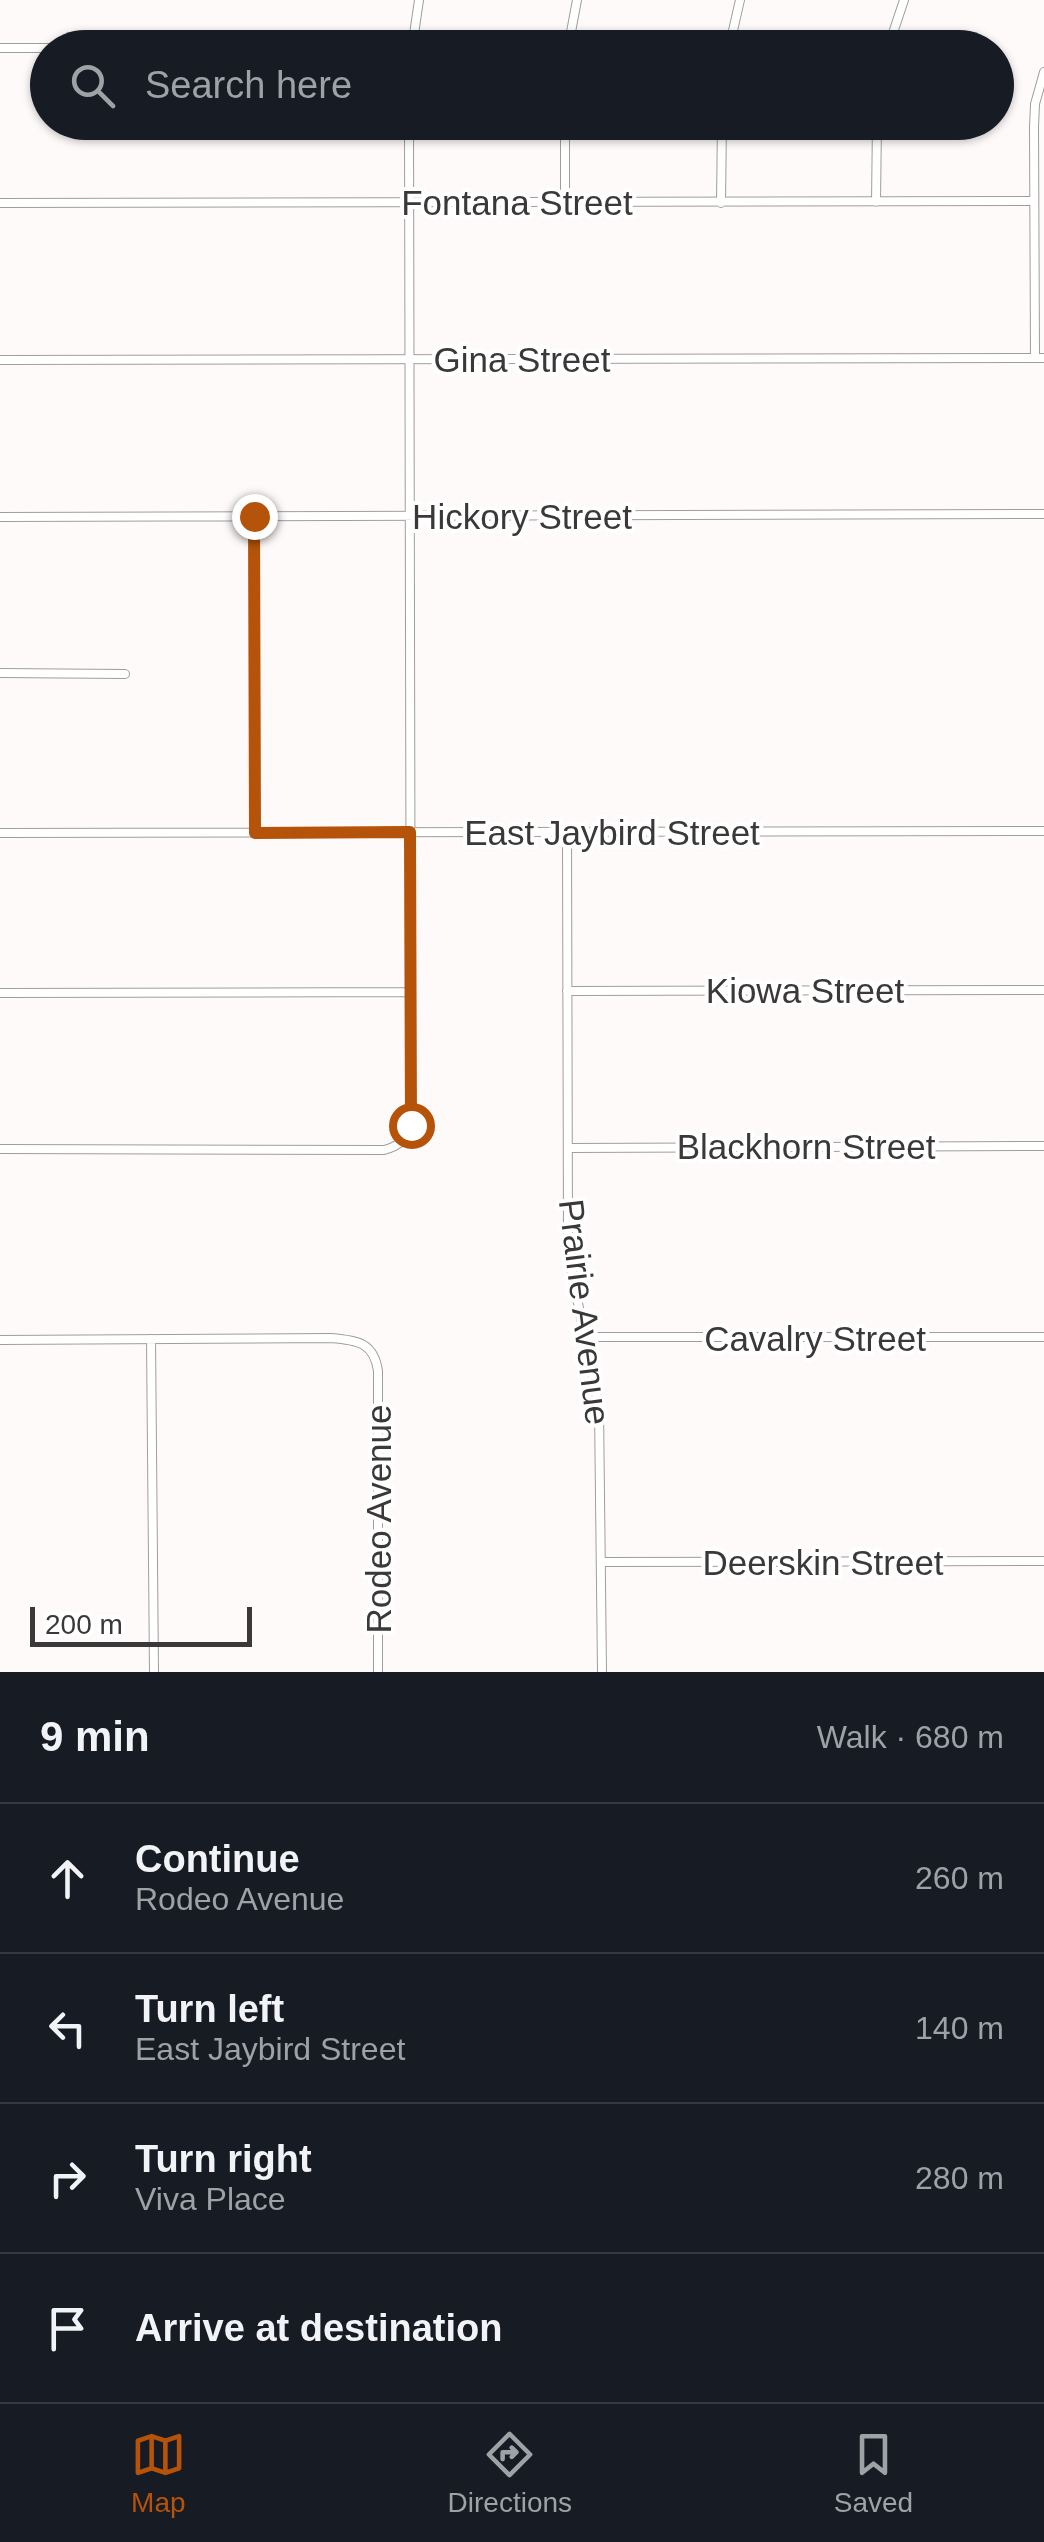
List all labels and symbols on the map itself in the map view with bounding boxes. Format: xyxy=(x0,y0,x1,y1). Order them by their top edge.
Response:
street label: Fontana Street xyxy=(401,183,633,222)
street label: Gina Street xyxy=(433,340,611,379)
route end xyxy=(232,494,278,540)
street label: Hickory Street xyxy=(412,497,632,536)
street label: East Jaybird Street xyxy=(464,813,760,852)
street label: Kiowa Street xyxy=(706,971,904,1010)
route start xyxy=(389,1103,435,1149)
street label: Blackhorn Street xyxy=(677,1127,936,1166)
street label: Prairie Avenue xyxy=(552,1197,618,1427)
street label: Cavalry Street xyxy=(704,1319,926,1358)
street label: Rodeo Avenue xyxy=(359,1404,398,1634)
street label: Deerskin Street xyxy=(702,1543,944,1582)
scale bar xyxy=(30,1602,252,1646)

